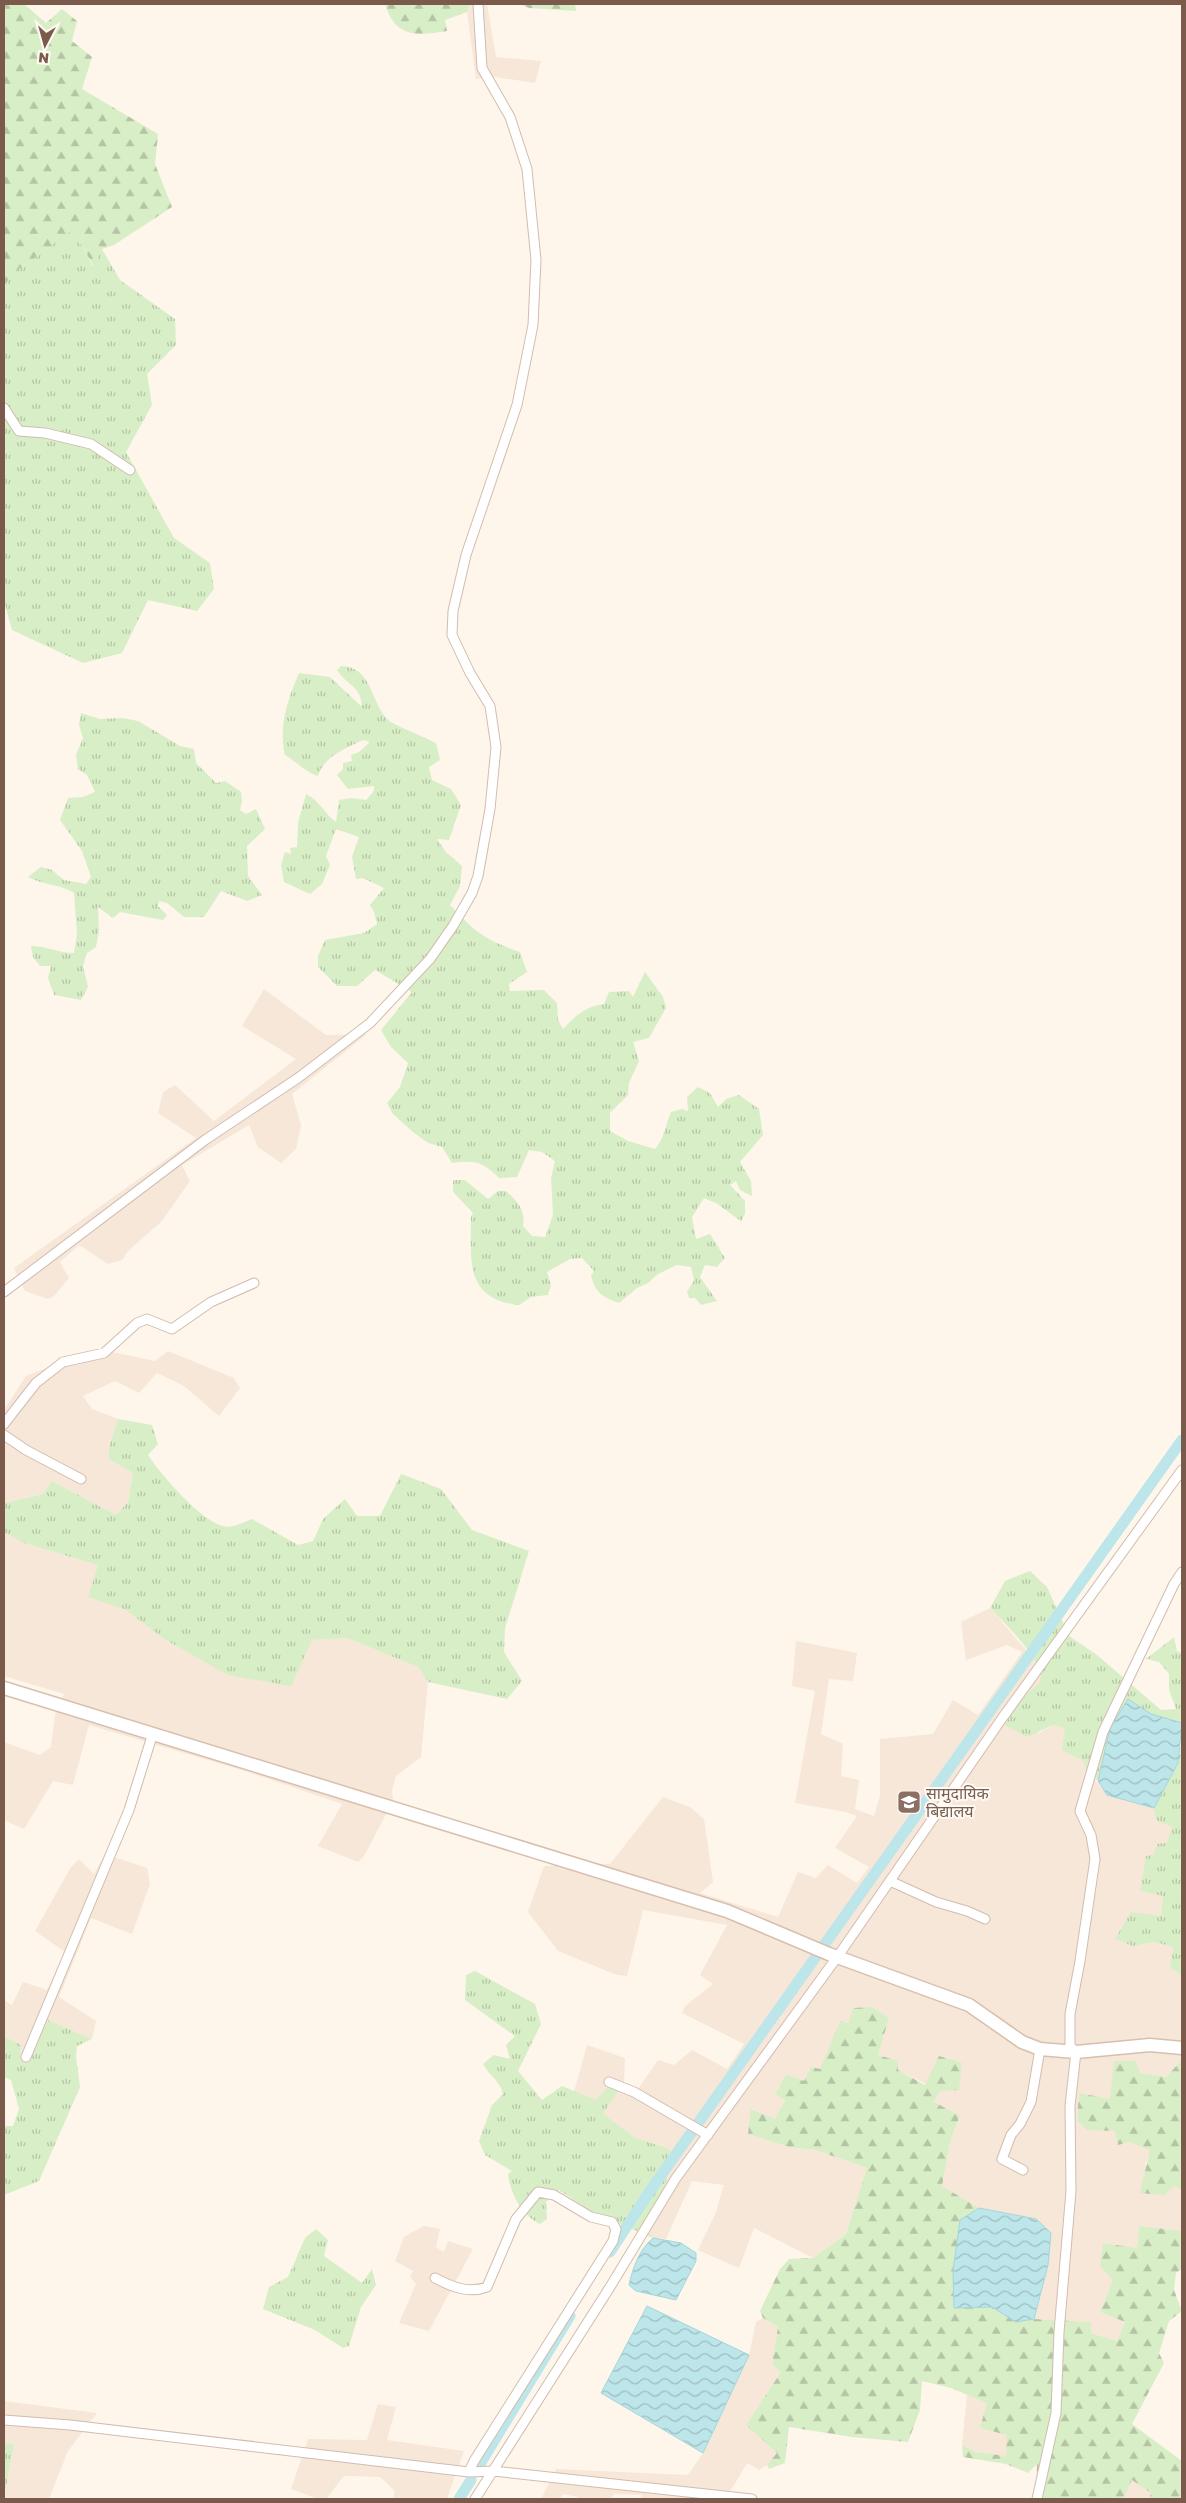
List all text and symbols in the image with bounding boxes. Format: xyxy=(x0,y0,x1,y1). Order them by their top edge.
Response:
north arrow xyxy=(20,20,70,70)
text: N xyxy=(37,49,50,67)
place label: सामुदायिक बिद्यालय xyxy=(926,1783,990,1821)
school or university icon: सामुदायिक बिद्यालय xyxy=(896,1789,922,1815)

